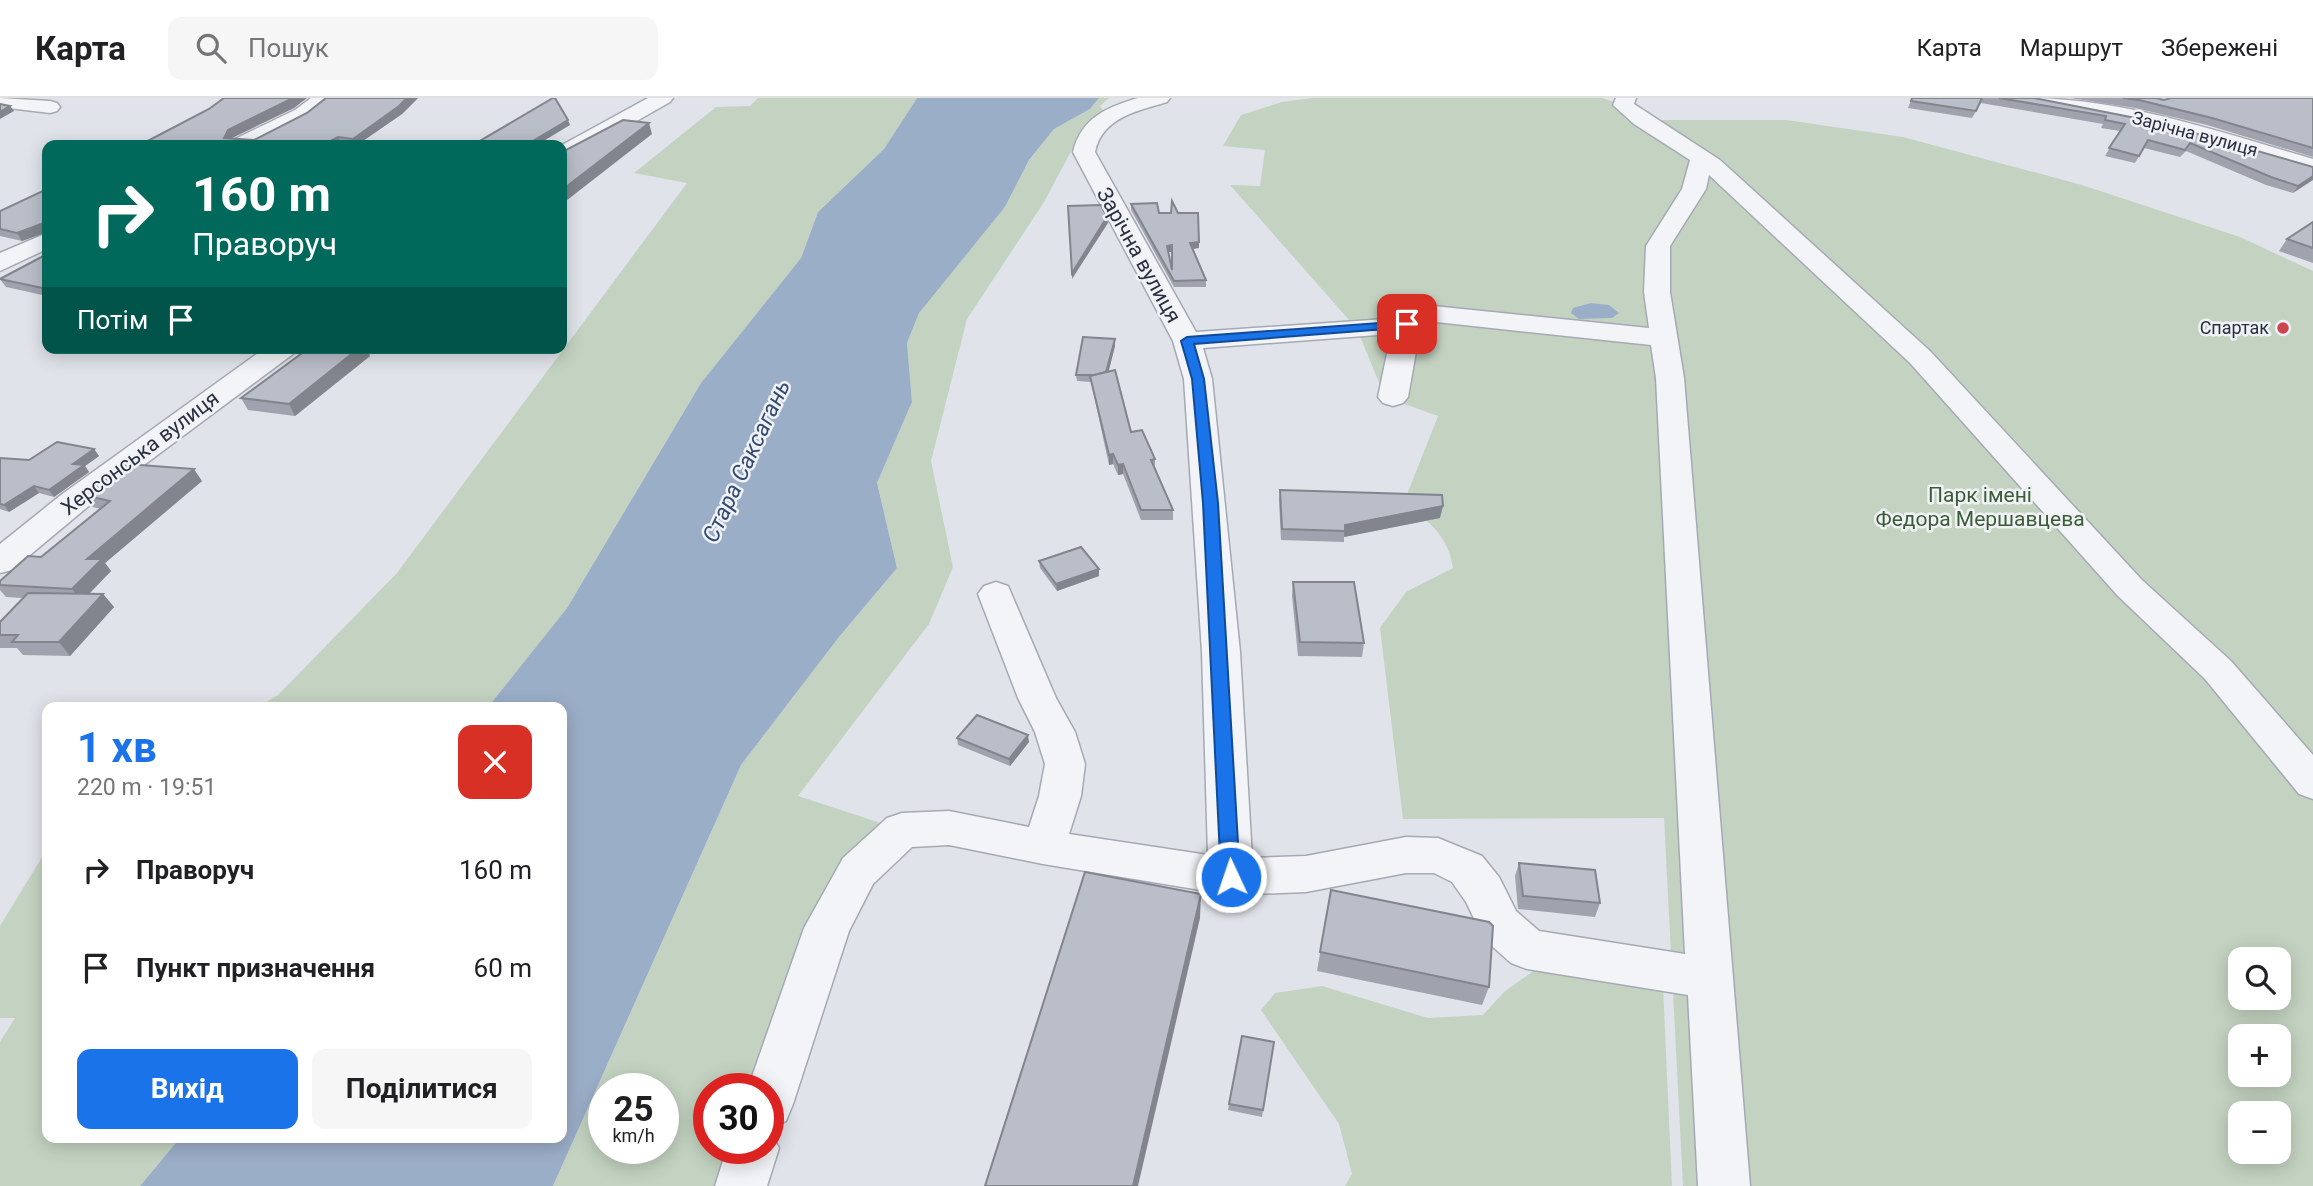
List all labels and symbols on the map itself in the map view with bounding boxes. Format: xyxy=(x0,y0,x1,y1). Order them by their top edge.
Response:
street label: Зарічна вулиця xyxy=(2130,107,2260,160)
street label: Зарічна вулиця xyxy=(1092,183,1186,327)
pin xyxy=(1377,294,1437,354)
place label: Спартак xyxy=(2200,317,2269,338)
marker: Спартак xyxy=(2275,320,2291,336)
water label: Стара Саксагань xyxy=(697,376,796,547)
street label: Херсонська вулиця xyxy=(56,386,224,520)
park label: Парк імені Федора Мершавцева xyxy=(1875,483,2085,531)
position arrow xyxy=(1194,840,1268,914)
speed limit sign: 30 xyxy=(693,1073,784,1164)

